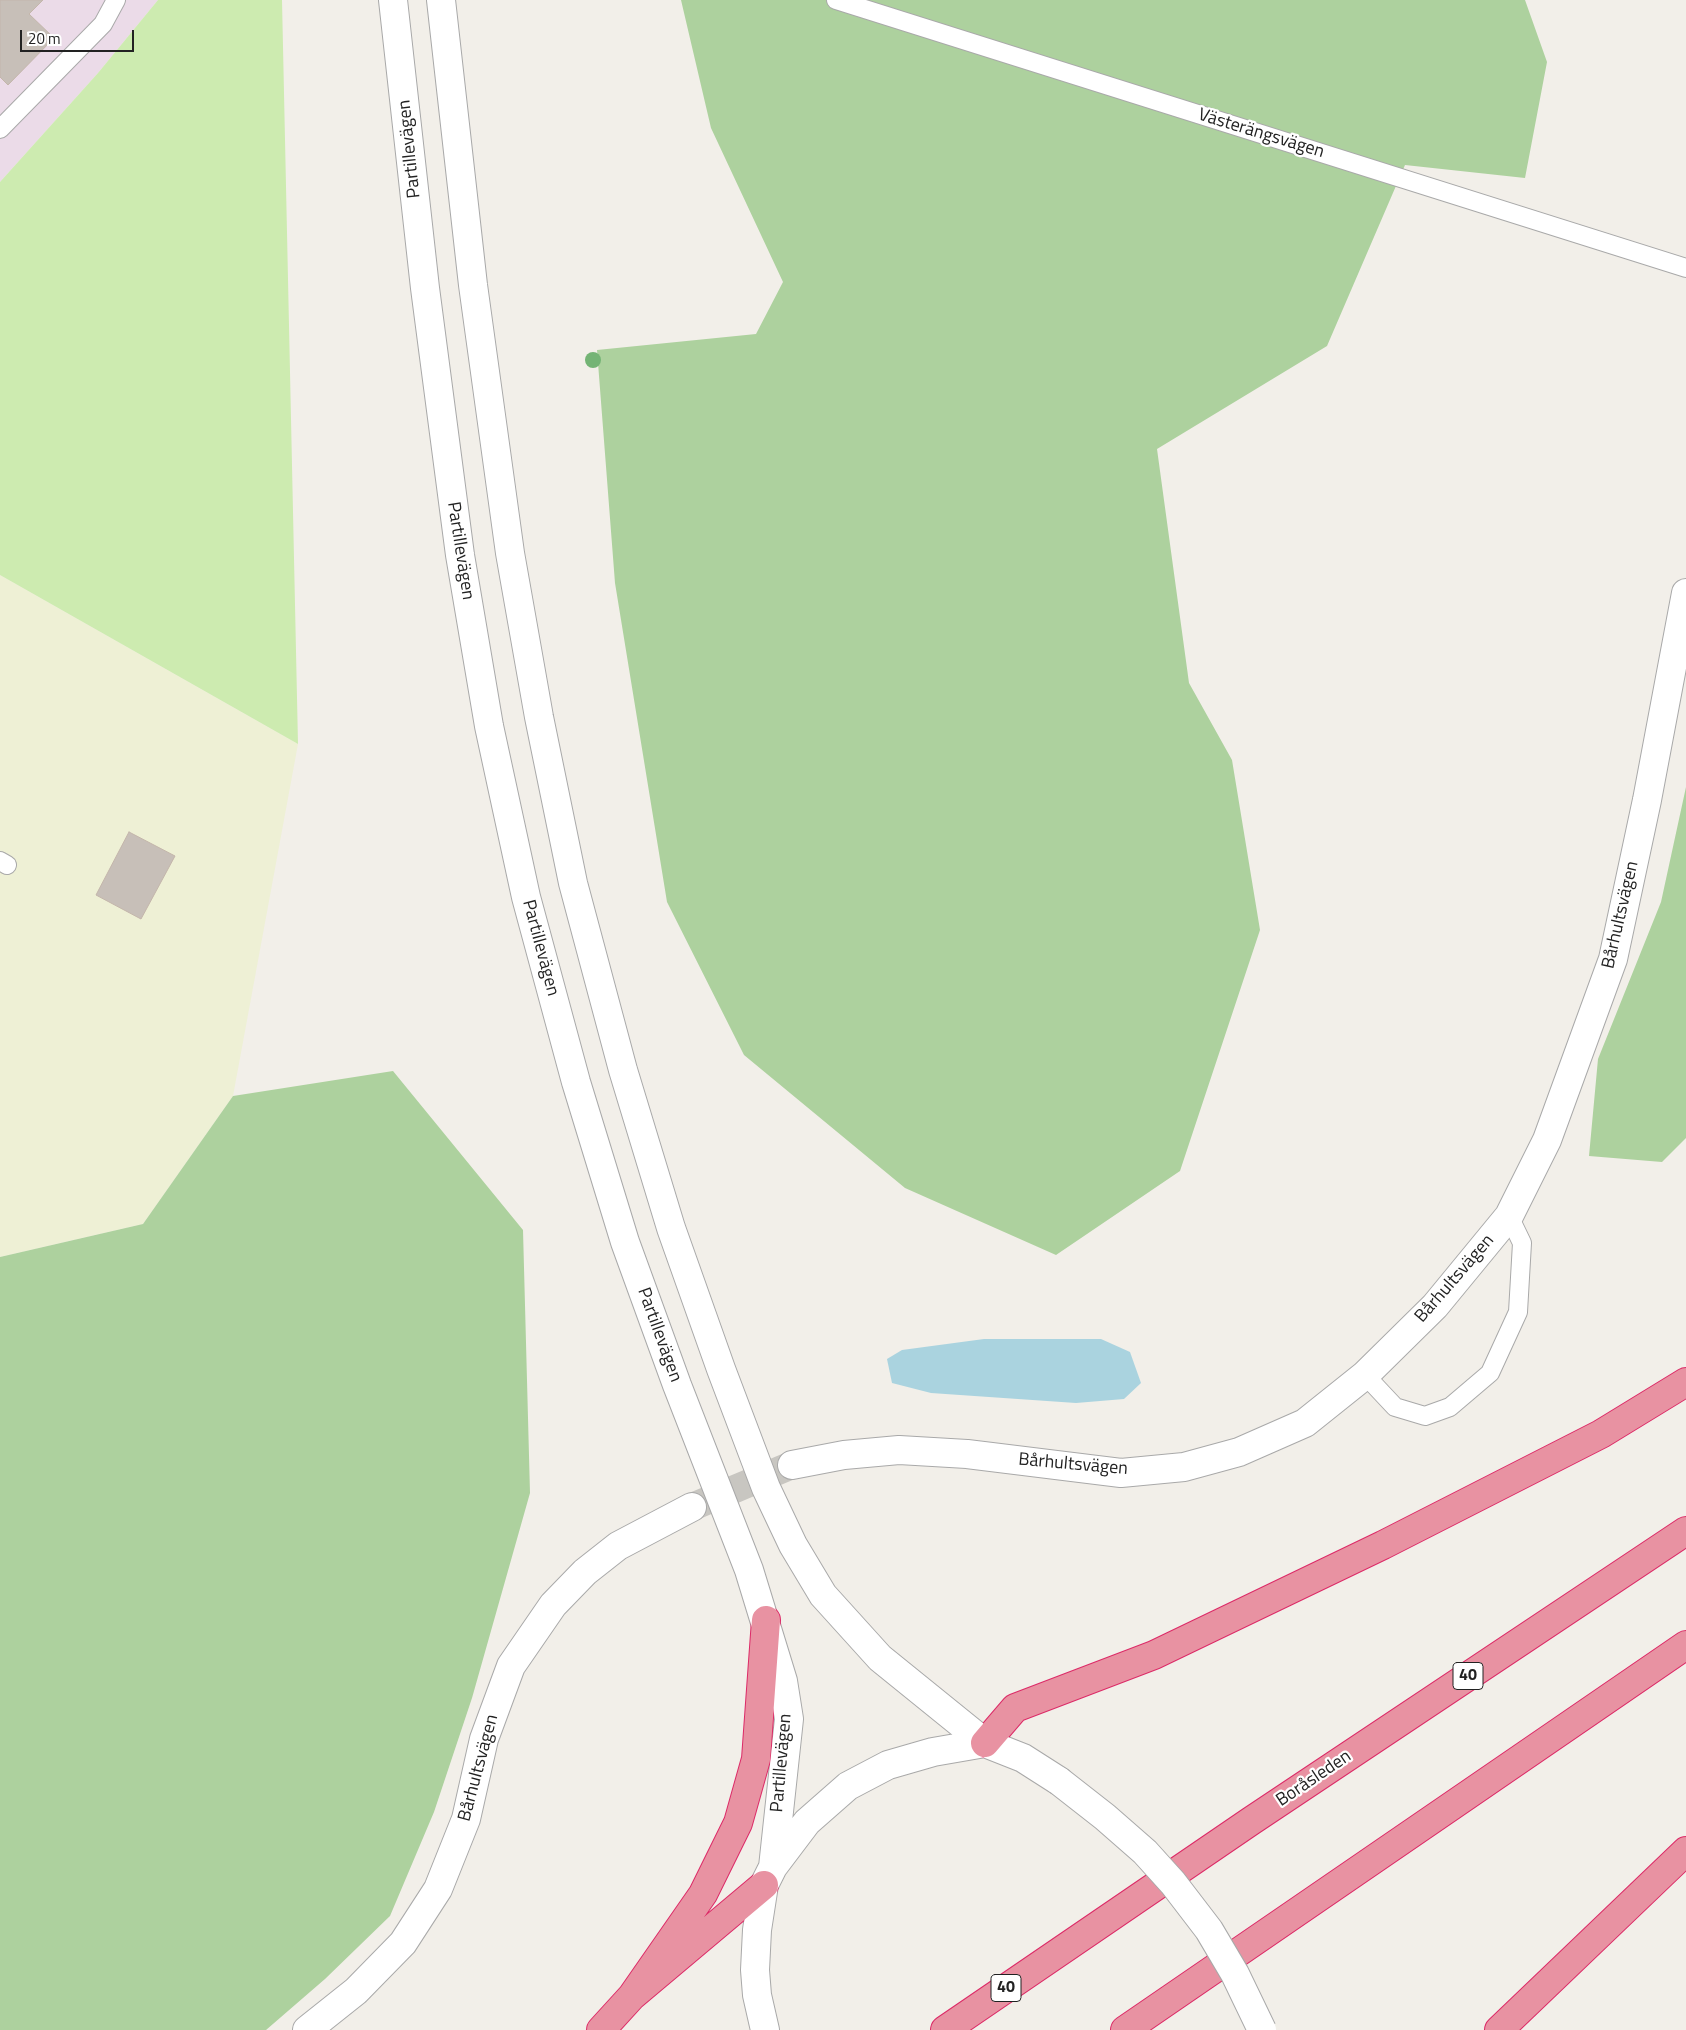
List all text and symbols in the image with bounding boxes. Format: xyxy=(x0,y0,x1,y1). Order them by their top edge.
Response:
scale bar xyxy=(22,20,136,52)
text: 20 m xyxy=(28,27,61,50)
street label: Partillevägen xyxy=(394,99,426,199)
street label: Västerängsvägen xyxy=(1195,105,1327,163)
street label: Partillevägen xyxy=(442,500,478,602)
street label: Bårhultsvägen xyxy=(1598,859,1644,971)
street label: Partillevägen xyxy=(517,897,563,999)
street label: Bårhultsvägen xyxy=(1411,1230,1499,1328)
street label: Partillevägen xyxy=(632,1285,686,1385)
street label: Bårhultsvägen xyxy=(1017,1449,1129,1481)
road number: 40 xyxy=(1453,1662,1483,1690)
street label: Bårhultsvägen xyxy=(454,1712,504,1824)
street label: Partillevägen xyxy=(767,1713,797,1813)
street label: Boråsleden xyxy=(1272,1746,1356,1812)
road number: 40 xyxy=(991,1975,1021,2002)

